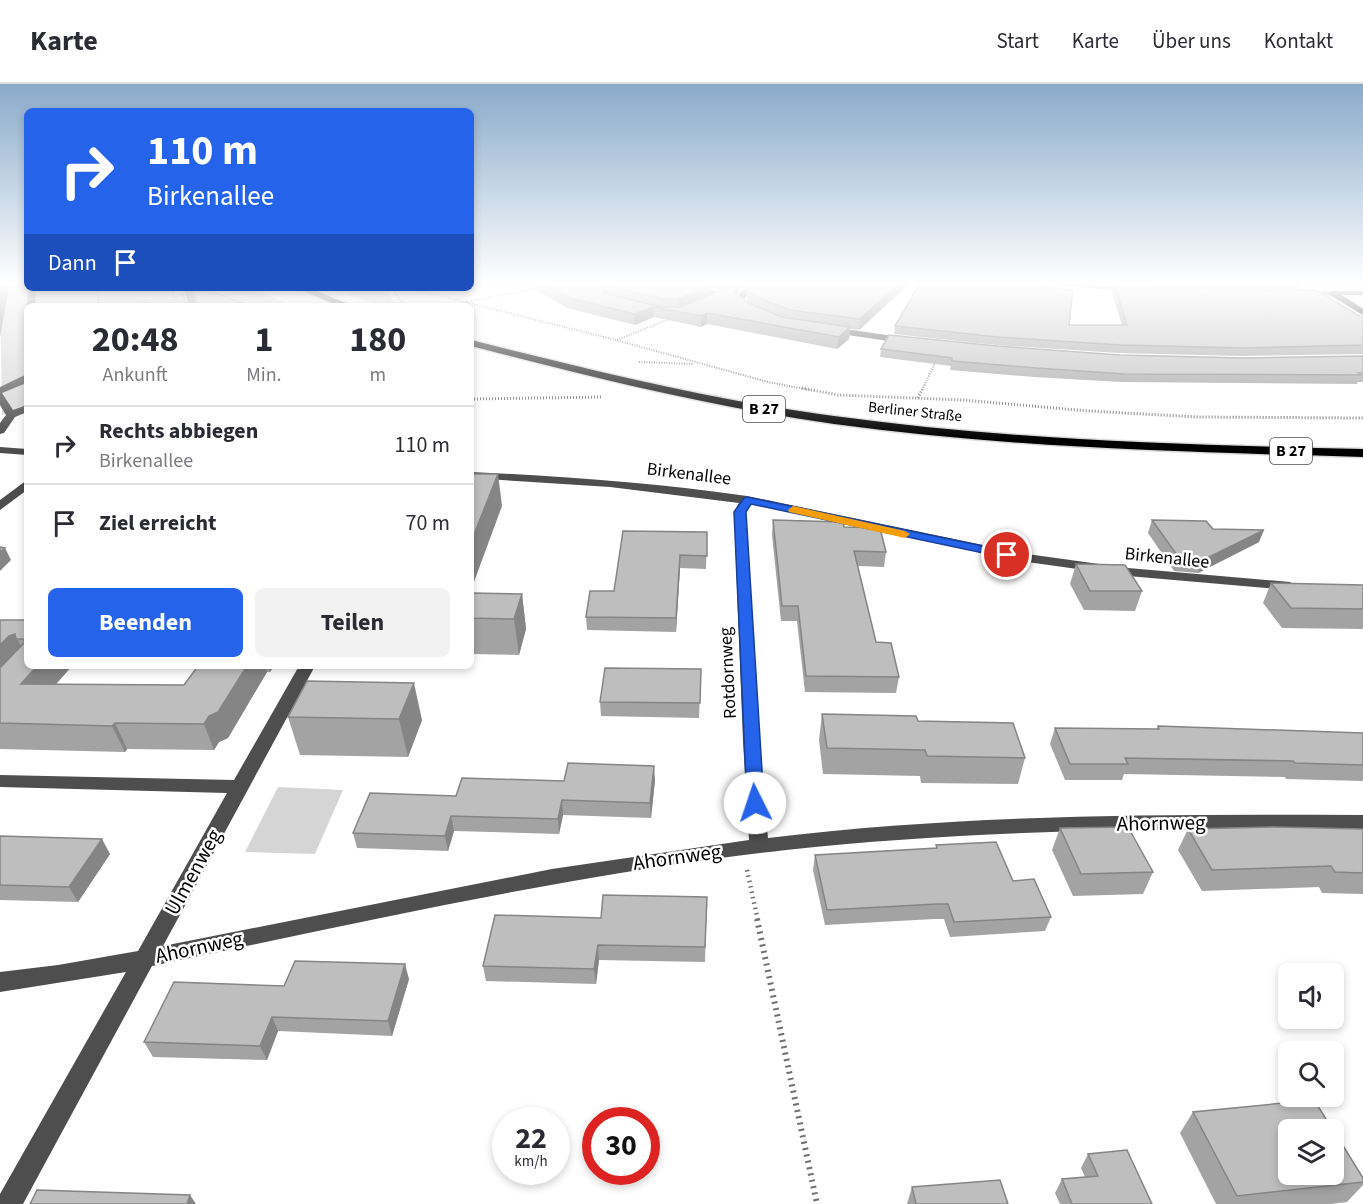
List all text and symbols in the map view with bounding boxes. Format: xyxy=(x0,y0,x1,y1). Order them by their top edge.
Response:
text: Karte xyxy=(30,21,98,61)
text: Start xyxy=(996,26,1039,56)
text: Karte xyxy=(1072,26,1119,56)
text: Über uns xyxy=(1152,26,1231,56)
text: Kontakt xyxy=(1264,26,1333,56)
text: 110 m xyxy=(147,121,258,181)
icon: right xyxy=(48,132,126,210)
text: Birkenallee xyxy=(147,177,274,216)
icon: arrive xyxy=(109,246,142,279)
text: Dann xyxy=(48,247,97,279)
text: 20:48 xyxy=(92,314,179,365)
text: 1 xyxy=(254,314,273,365)
text: 180 xyxy=(349,314,406,365)
text: Ankunft xyxy=(103,361,168,389)
text: Min. xyxy=(246,361,282,389)
text: m xyxy=(369,361,386,389)
road number: B 27 xyxy=(743,396,785,422)
street label: Berliner Straße xyxy=(867,397,963,427)
text: Rechts abbiegen xyxy=(99,415,258,447)
icon: right xyxy=(48,429,81,462)
text: 110 m xyxy=(395,429,450,461)
road number: B 27 xyxy=(1270,438,1312,464)
text: Birkenallee xyxy=(99,447,193,475)
street label: Birkenallee xyxy=(645,456,733,492)
icon: arrive xyxy=(48,507,81,540)
text: Ziel erreicht xyxy=(99,507,217,539)
text: 70 m xyxy=(405,507,450,539)
pin xyxy=(981,529,1032,580)
icon: arrive xyxy=(990,538,1023,571)
street label: Birkenallee xyxy=(1124,541,1211,575)
button: Beenden xyxy=(48,588,243,657)
button: Teilen xyxy=(255,588,450,657)
street label: Rotdornweg xyxy=(713,626,743,720)
position arrow xyxy=(723,771,787,835)
street label: Ahornweg xyxy=(1116,807,1206,839)
street label: Ulmenweg xyxy=(157,823,229,920)
street label: Ahornweg xyxy=(631,836,723,878)
street label: Ahornweg xyxy=(152,923,246,971)
map controls xyxy=(1278,963,1344,1185)
button: sound xyxy=(1278,963,1344,1029)
button: search xyxy=(1278,1041,1344,1107)
speed limit sign: 30 xyxy=(582,1107,660,1185)
text: 22 xyxy=(515,1117,547,1160)
button: layers xyxy=(1278,1119,1344,1185)
text: km/h xyxy=(514,1151,548,1172)

